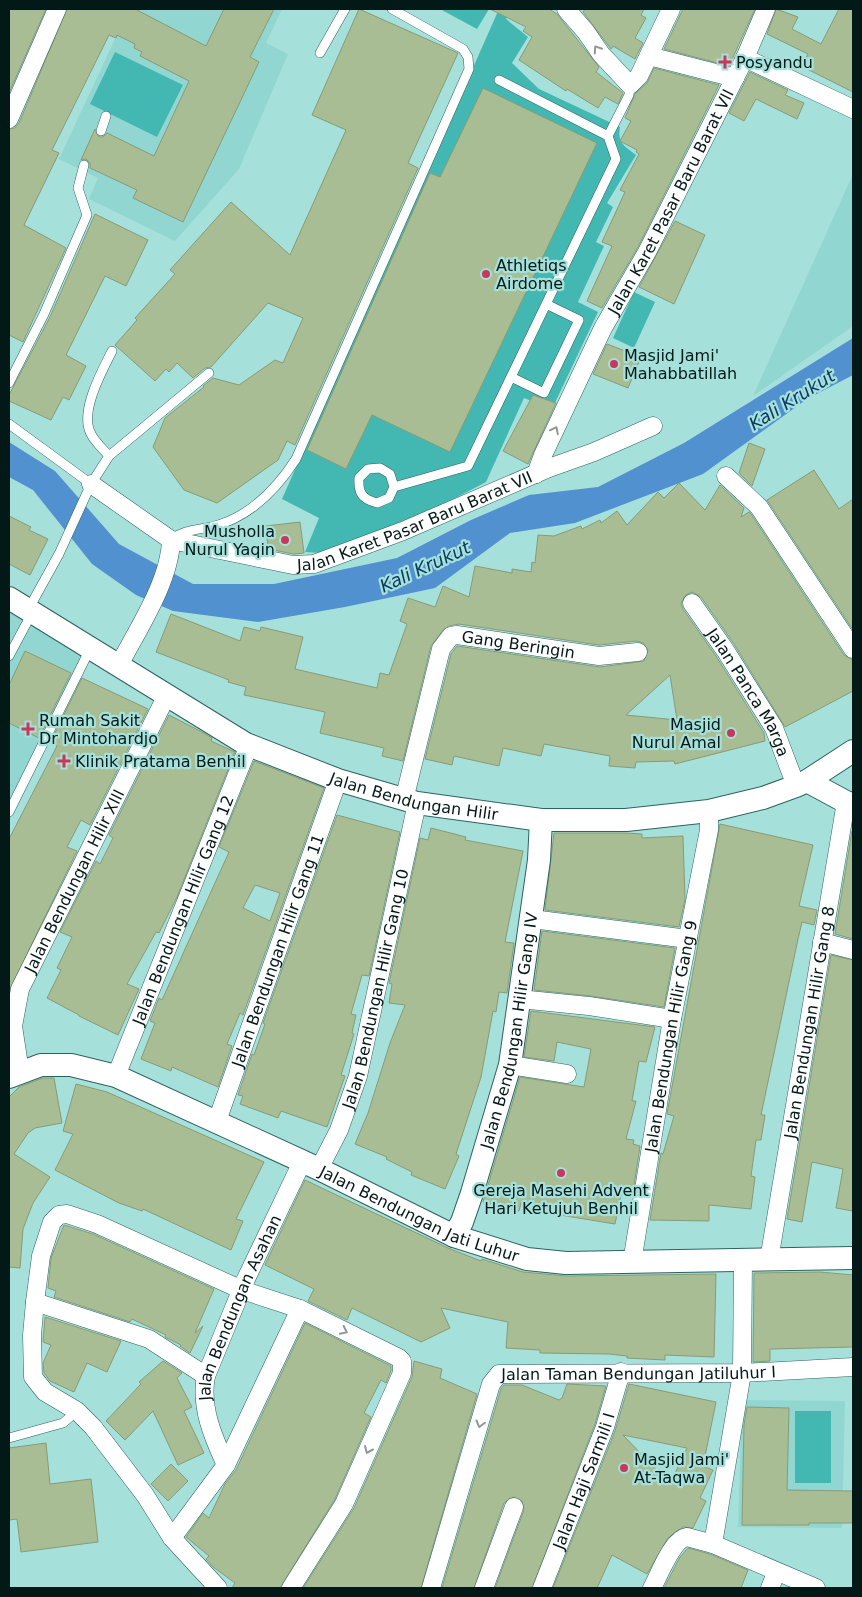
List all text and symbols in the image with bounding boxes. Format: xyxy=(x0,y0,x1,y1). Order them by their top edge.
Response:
one-way arrow xyxy=(594,45,604,54)
place label: Posyandu xyxy=(736,53,813,72)
marker: Posyandu xyxy=(718,55,732,69)
street label: Jalan Karet Pasar Baru Barat VII xyxy=(603,86,738,319)
place label: Athletiqs Airdome xyxy=(496,256,567,293)
marker: Athletiqs Airdome xyxy=(480,268,492,280)
place label: Masjid Jami' Mahabbatillah xyxy=(624,346,737,383)
marker: Masjid Jami' Mahabbatillah xyxy=(608,358,620,370)
water label: Kali Krukut xyxy=(745,364,839,434)
one-way arrow xyxy=(549,426,559,435)
street label: Jalan Karet Pasar Baru Barat VII xyxy=(296,467,535,575)
place label: Musholla Nurul Yaqin xyxy=(185,522,275,559)
marker: Musholla Nurul Yaqin xyxy=(279,534,291,546)
water label: Kali Krukut xyxy=(376,536,474,597)
street label: Jalan Panca Marga xyxy=(702,624,793,759)
street label: Gang Beringin xyxy=(460,627,576,662)
place label: Rumah Sakit Dr Mintohardjo xyxy=(39,711,158,748)
place label: Masjid Nurul Amal xyxy=(632,715,721,752)
marker: Rumah Sakit Dr Mintohardjo xyxy=(21,722,35,736)
marker: Masjid Nurul Amal xyxy=(725,727,737,739)
place label: Klinik Pratama Benhil xyxy=(75,752,246,771)
marker: Klinik Pratama Benhil xyxy=(57,754,71,768)
street label: Jalan Bendungan Hilir xyxy=(326,768,500,824)
street label: Jalan Bendungan Hilir XIII xyxy=(20,786,128,977)
street label: Jalan Bendungan Hilir Gang 12 xyxy=(128,793,238,1029)
street label: Jalan Bendungan Hilir Gang 11 xyxy=(228,832,328,1070)
street label: Jalan Bendungan Hilir Gang 10 xyxy=(338,867,413,1112)
street label: Jalan Bendungan Hilir Gang 8 xyxy=(780,905,838,1141)
street label: Jalan Bendungan Hilir Gang IV xyxy=(476,911,542,1152)
street label: Jalan Bendungan Hilir Gang 9 xyxy=(641,919,701,1155)
street label: Jalan Bendungan Jati Luhur xyxy=(315,1161,522,1266)
marker: Gereja Masehi Advent Hari Ketujuh Benhil xyxy=(555,1167,567,1179)
place label: Gereja Masehi Advent Hari Ketujuh Benhil xyxy=(473,1181,649,1218)
street label: Jalan Bendungan Asahan xyxy=(195,1212,285,1402)
one-way arrow xyxy=(339,1324,348,1335)
street label: Jalan Taman Bendungan Jatiluhur I xyxy=(500,1362,776,1384)
street label: Jalan Haji Sarmili I xyxy=(549,1411,619,1553)
one-way arrow xyxy=(475,1420,486,1429)
one-way arrow xyxy=(364,1445,375,1454)
place label: Masjid Jami' At-Taqwa xyxy=(634,1450,729,1487)
marker: Masjid Jami' At-Taqwa xyxy=(618,1462,630,1474)

